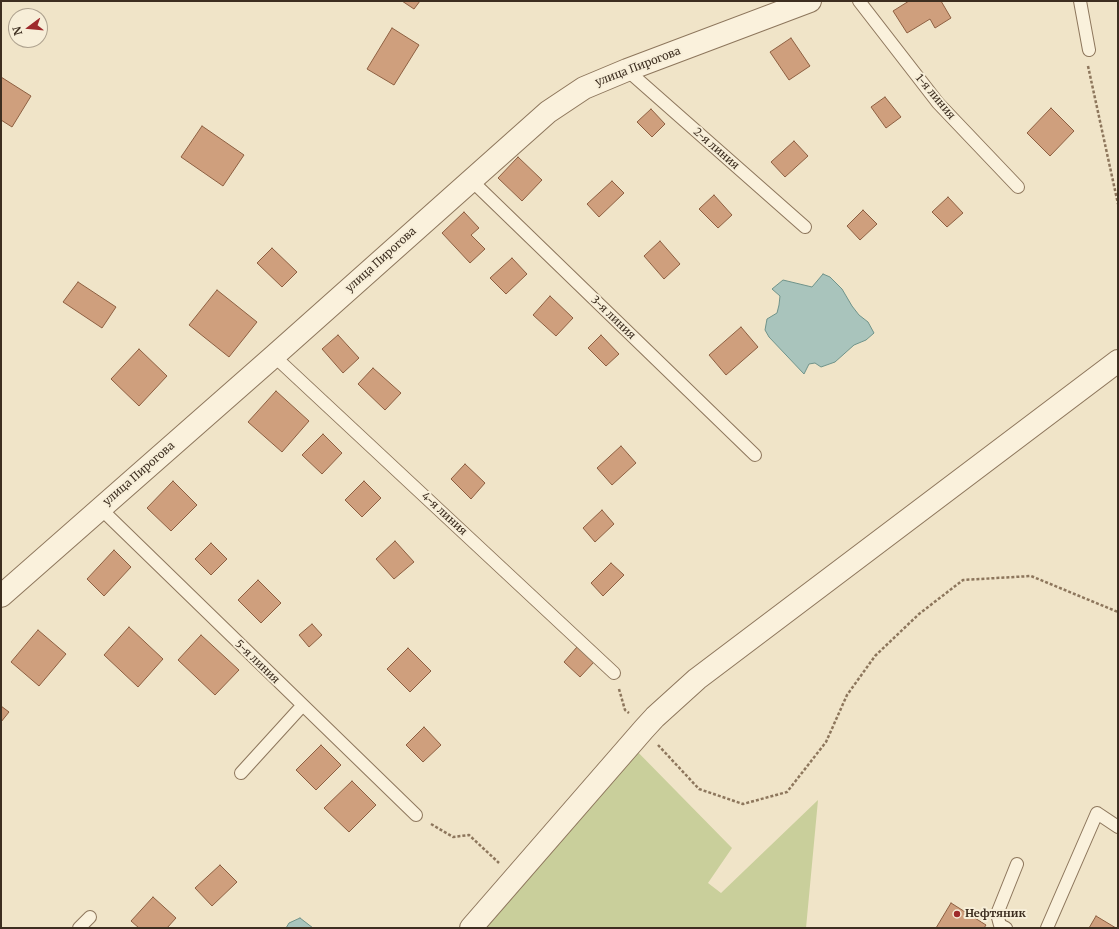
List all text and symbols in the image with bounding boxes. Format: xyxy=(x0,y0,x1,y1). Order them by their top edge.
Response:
north arrow xyxy=(8,8,48,48)
text: N xyxy=(9,25,25,37)
street label: улица Пирогова xyxy=(593,45,683,89)
street label: 1-я линия xyxy=(912,72,958,122)
street label: 2-я линия xyxy=(690,126,742,172)
street label: улица Пирогова xyxy=(343,225,419,295)
street label: 3-я линия xyxy=(588,294,638,342)
street label: улица Пирогова xyxy=(101,439,177,509)
street label: 4-я линия xyxy=(419,490,469,538)
street label: 5-я линия xyxy=(232,638,282,686)
place label: Нефтяник xyxy=(965,907,1026,921)
marker: Нефтяник xyxy=(952,909,962,919)

